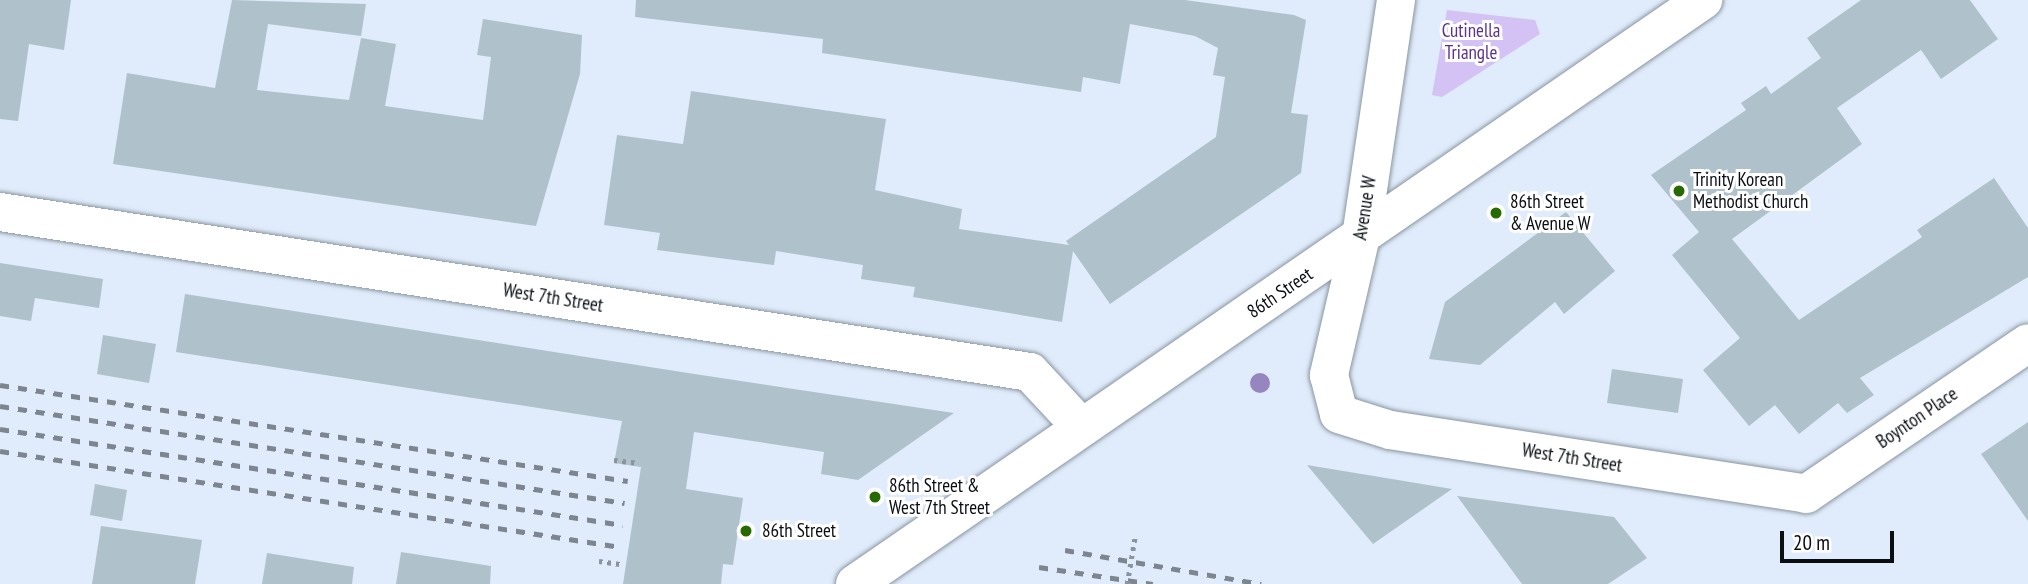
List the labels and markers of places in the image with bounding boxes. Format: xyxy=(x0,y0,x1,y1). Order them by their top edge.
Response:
place label: Trinity Korean Methodist Church xyxy=(1693,169,1808,213)
marker: Trinity Korean Methodist Church xyxy=(1671,183,1687,199)
place label: 86th Street & Avenue W xyxy=(1510,191,1591,235)
marker: 86th Street & Avenue W xyxy=(1488,205,1504,221)
place label: 86th Street & West 7th Street xyxy=(889,475,990,519)
marker: 86th Street & West 7th Street xyxy=(867,489,883,505)
place label: 86th Street xyxy=(762,520,836,542)
marker: 86th Street xyxy=(736,521,756,541)

